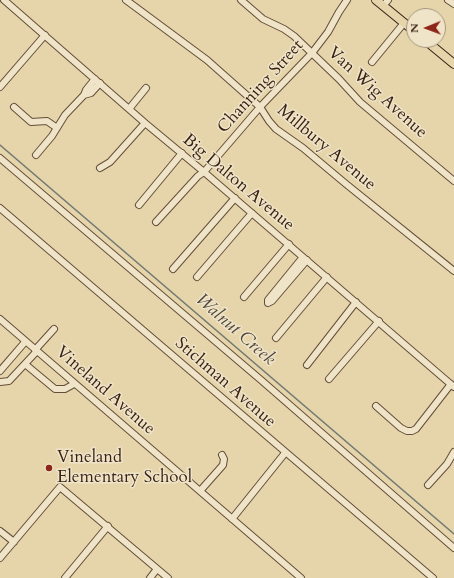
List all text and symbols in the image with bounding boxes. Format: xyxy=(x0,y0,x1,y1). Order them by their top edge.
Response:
north arrow xyxy=(406,8,446,48)
text: N xyxy=(407,23,422,33)
street label: Channing Street xyxy=(214,36,308,138)
street label: Van Wig Avenue xyxy=(323,43,431,143)
street label: Millbury Avenue xyxy=(272,101,380,195)
street label: Big Dalton Avenue xyxy=(178,130,298,236)
water label: Walnut Creek xyxy=(191,289,279,371)
street label: Stichman Avenue xyxy=(170,334,280,432)
street label: Vineland Avenue xyxy=(51,342,159,440)
place label: Vineland Elementary School xyxy=(57,448,192,488)
marker: Vineland Elementary School xyxy=(44,463,54,473)

